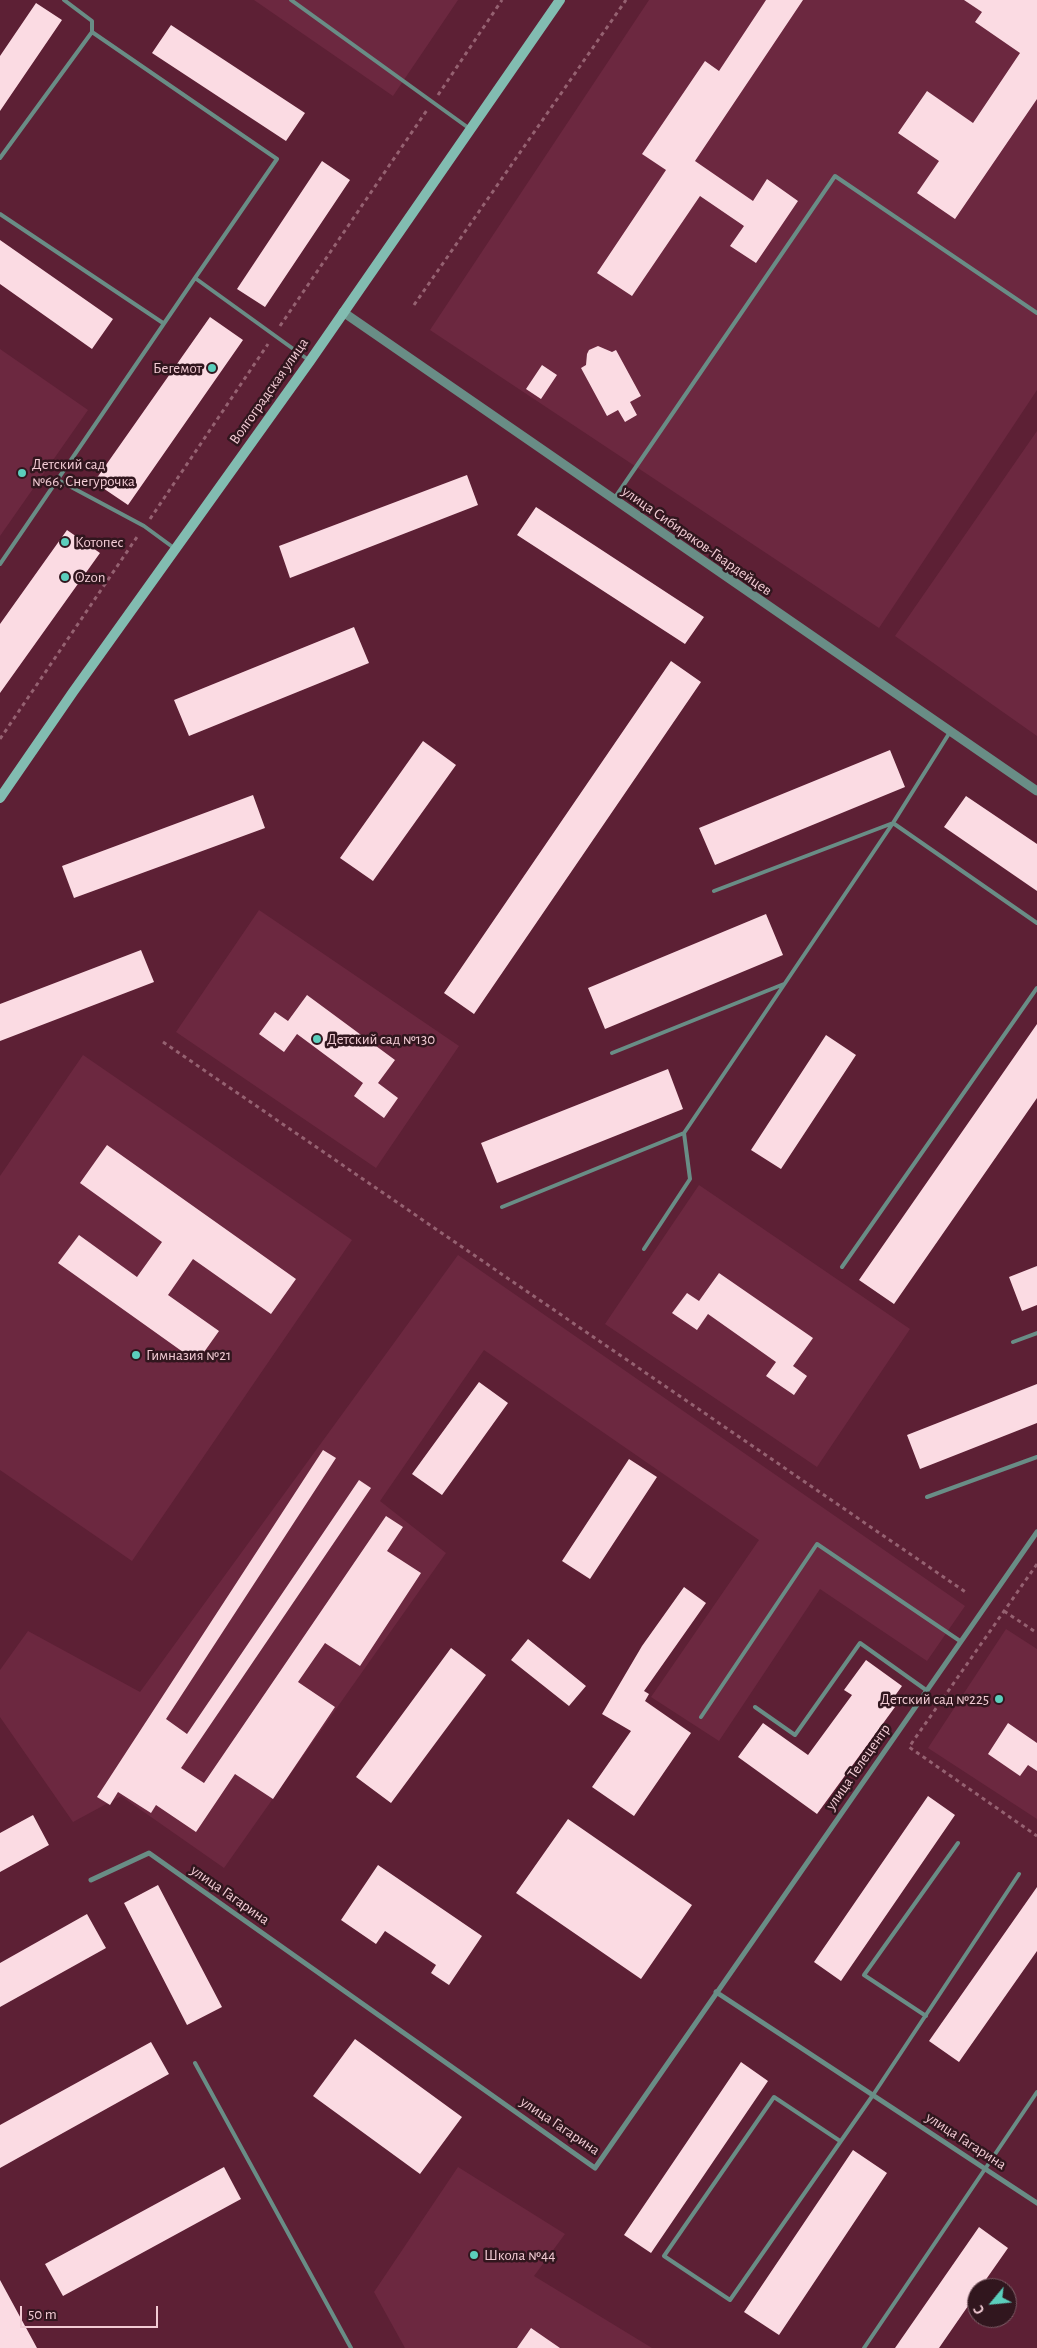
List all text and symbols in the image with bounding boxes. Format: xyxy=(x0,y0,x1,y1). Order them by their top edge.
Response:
street label: Волгоградская улица xyxy=(226,334,312,448)
place label: Бегемот xyxy=(153,359,202,377)
marker: Бегемот xyxy=(206,362,218,374)
place label: Детский сад №66, Снегурочка xyxy=(32,455,135,490)
marker: Детский сад №66, Снегурочка xyxy=(16,467,28,479)
street label: улица Сибиряков-Гвардейцев xyxy=(619,482,775,600)
place label: Котопес xyxy=(75,533,124,551)
marker: Котопес xyxy=(59,536,71,548)
place label: Ozon xyxy=(75,568,105,586)
marker: Ozon xyxy=(59,571,71,583)
place label: Детский сад №130 xyxy=(327,1030,435,1048)
marker: Детский сад №130 xyxy=(311,1033,323,1045)
place label: Гимназия №21 xyxy=(146,1346,231,1364)
marker: Гимназия №21 xyxy=(130,1349,142,1361)
place label: Детский сад №225 xyxy=(880,1690,989,1708)
marker: Детский сад №225 xyxy=(993,1693,1005,1705)
street label: улица Телецентр xyxy=(822,1721,894,1813)
street label: улица Гагарина xyxy=(187,1861,273,1929)
street label: улица Гагарина xyxy=(517,2093,603,2159)
street label: улица Гагарина xyxy=(922,2108,1010,2174)
place label: Школа №44 xyxy=(484,2246,555,2264)
marker: Школа №44 xyxy=(468,2249,480,2261)
north arrow xyxy=(967,2278,1017,2328)
scale bar xyxy=(22,2296,160,2328)
text: С xyxy=(972,2303,988,2316)
text: 50 m xyxy=(28,2307,57,2322)

